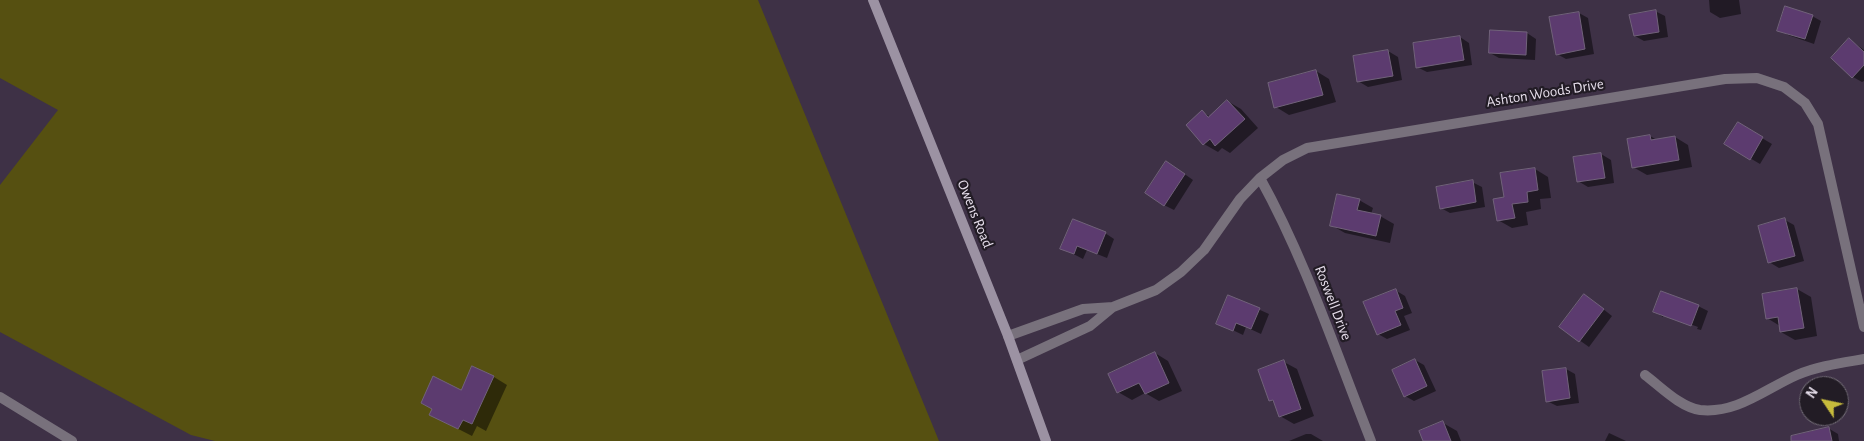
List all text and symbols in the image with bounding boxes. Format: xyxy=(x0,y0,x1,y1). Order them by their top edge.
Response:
street label: Ashton Woods Drive xyxy=(1485,75,1605,111)
street label: Owens Road xyxy=(953,177,997,251)
street label: Roswell Drive xyxy=(1311,263,1355,343)
north arrow xyxy=(1799,376,1849,426)
text: N xyxy=(1804,385,1821,401)

